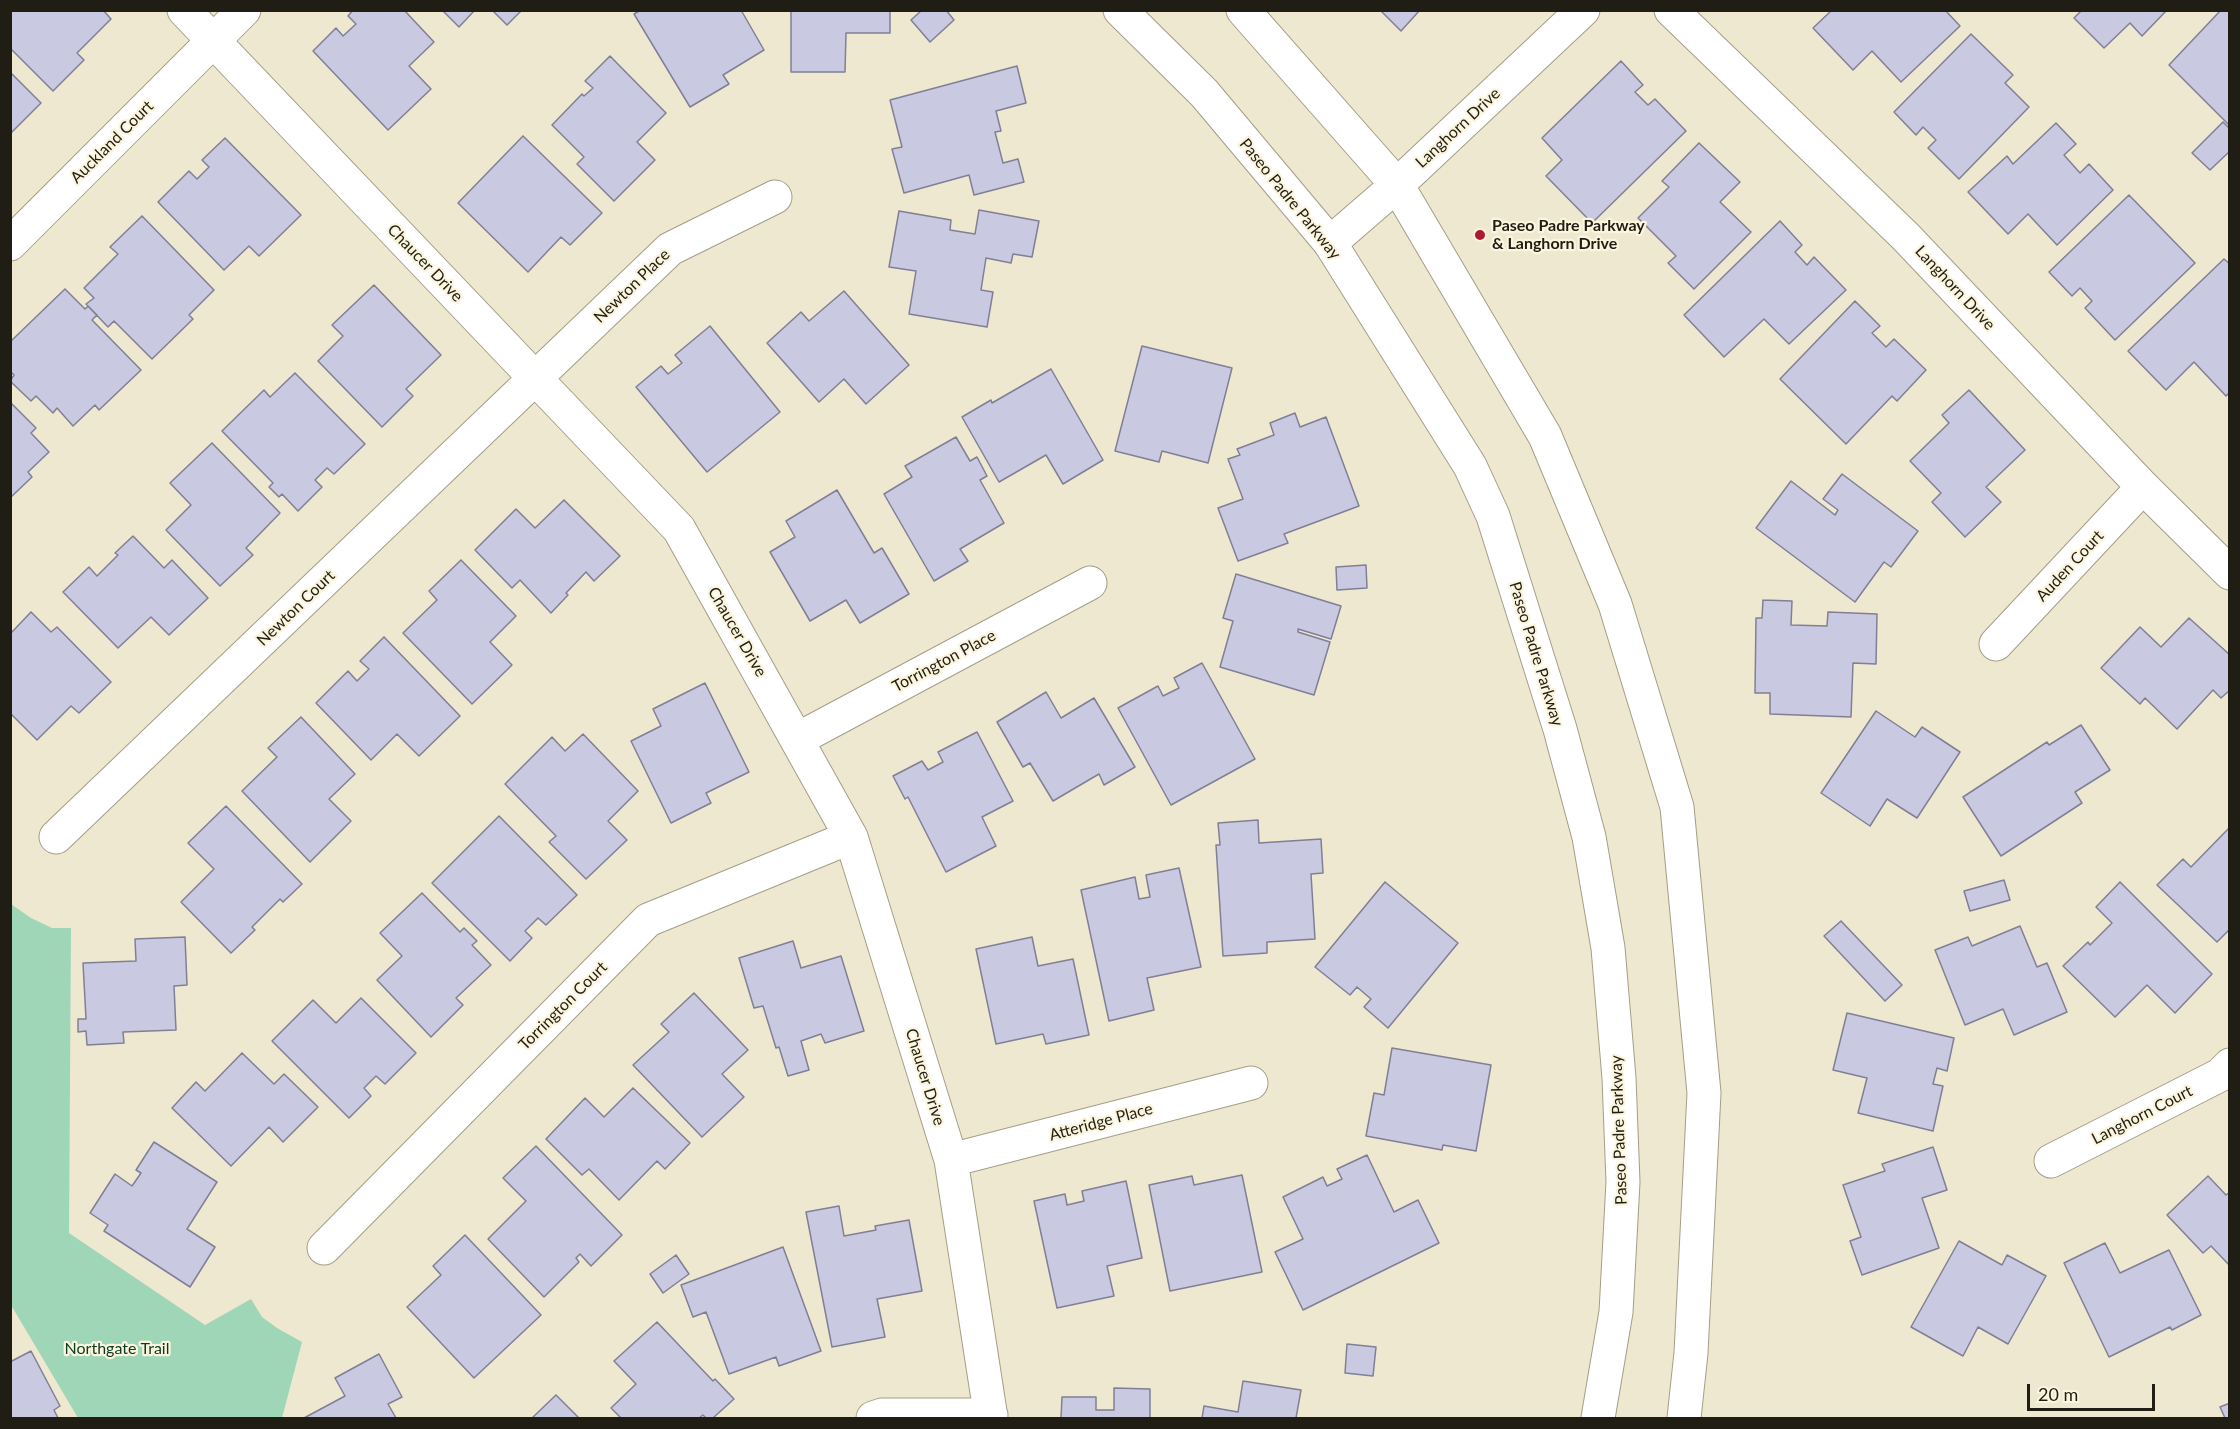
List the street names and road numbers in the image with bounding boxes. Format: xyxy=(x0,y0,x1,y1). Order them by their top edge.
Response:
street label: Langhorn Drive xyxy=(1412,84,1504,172)
street label: Auckland Court xyxy=(67,97,157,187)
street label: Paseo Padre Parkway xyxy=(1235,135,1345,263)
street label: Chaucer Drive xyxy=(383,220,467,306)
street label: Langhorn Drive xyxy=(1911,242,1999,334)
street label: Newton Place xyxy=(590,245,674,327)
street label: Auden Court xyxy=(2032,527,2108,605)
street label: Newton Court xyxy=(253,566,339,650)
street label: Paseo Padre Parkway xyxy=(1505,580,1567,728)
street label: Chaucer Drive xyxy=(704,584,770,680)
street label: Torrington Place xyxy=(889,626,999,696)
street label: Torrington Court xyxy=(515,958,611,1054)
street label: Chaucer Drive xyxy=(901,1026,949,1128)
street label: Paseo Padre Parkway xyxy=(1607,1055,1631,1205)
street label: Langhorn Court xyxy=(2088,1081,2196,1149)
street label: Atteridge Place xyxy=(1047,1099,1155,1145)

